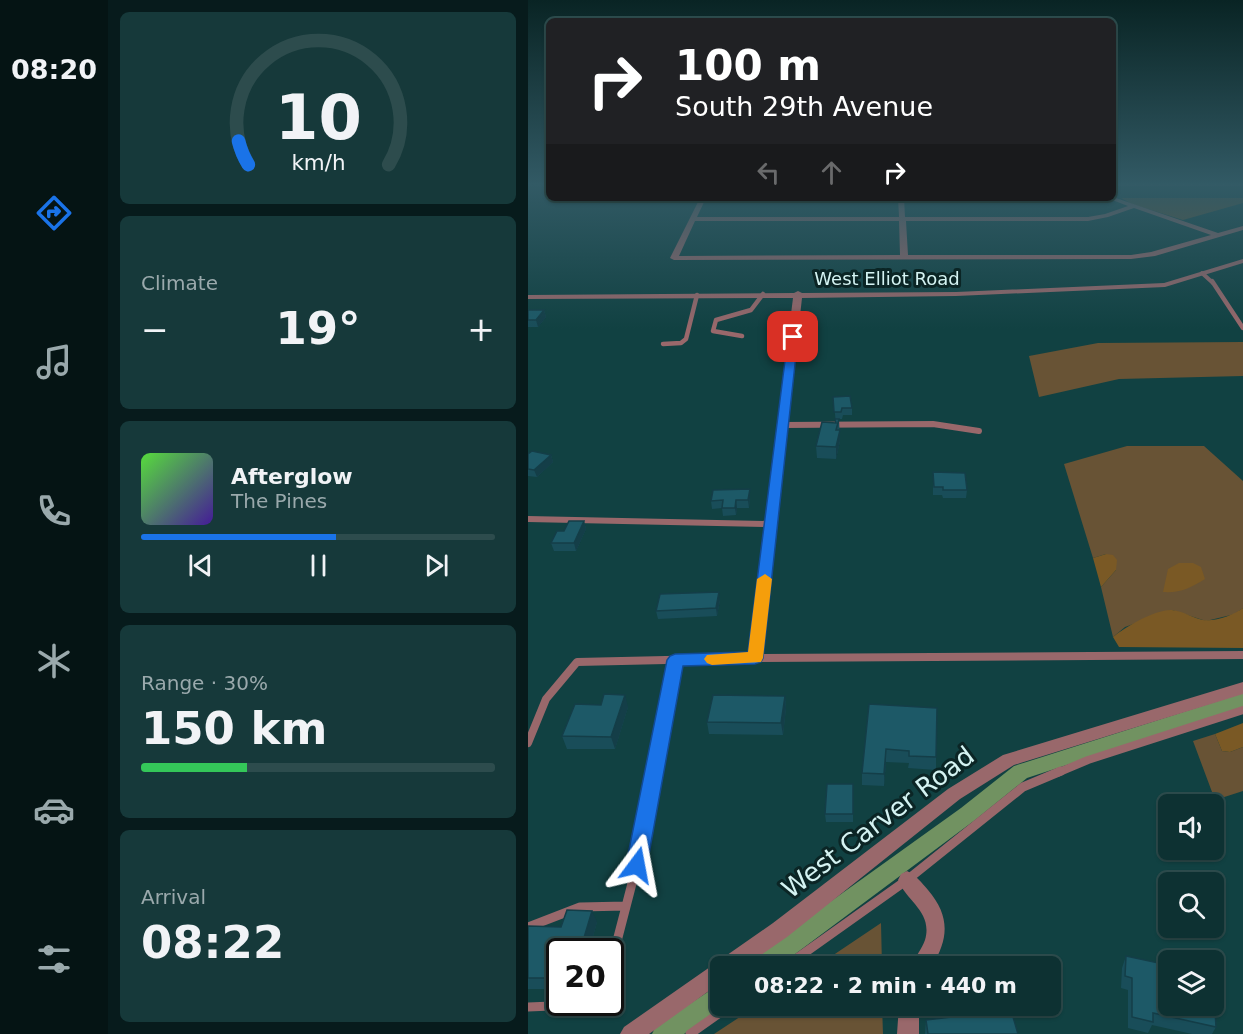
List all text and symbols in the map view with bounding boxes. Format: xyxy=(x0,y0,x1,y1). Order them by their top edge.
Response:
text: 100 m xyxy=(675,41,821,90)
icon: right xyxy=(576,42,654,120)
text: 08:20 xyxy=(11,54,97,85)
text: 10 xyxy=(275,81,361,154)
text: South 29th Avenue xyxy=(675,91,933,122)
text: km/h xyxy=(291,151,345,176)
icon: left xyxy=(752,156,785,189)
icon: ahead xyxy=(815,156,848,189)
icon: right xyxy=(878,156,911,189)
icon: directions xyxy=(33,192,75,234)
street label: West Elliot Road xyxy=(814,268,960,289)
text: Climate xyxy=(141,271,218,295)
text: 19° xyxy=(275,302,361,355)
text: − xyxy=(141,310,169,349)
text: + xyxy=(467,310,495,349)
pin xyxy=(767,311,818,362)
icon: arrive xyxy=(776,320,809,353)
icon: music xyxy=(33,341,75,383)
text: Afterglow xyxy=(231,464,353,489)
text: The Pines xyxy=(231,489,327,513)
icon: phone xyxy=(33,490,75,532)
icon: previous xyxy=(184,549,217,582)
icon: pause xyxy=(302,549,335,582)
icon: next xyxy=(420,549,453,582)
icon: climate xyxy=(33,640,75,682)
text: Range · 30% xyxy=(141,671,268,695)
text: 150 km xyxy=(141,702,327,755)
street label: West Carver Road xyxy=(776,740,980,904)
icon: car xyxy=(33,789,75,831)
map controls xyxy=(1158,794,1224,1016)
button: sound xyxy=(1158,794,1224,860)
position arrow xyxy=(605,833,669,897)
button: search xyxy=(1158,872,1224,938)
text: Arrival xyxy=(141,885,206,909)
text: 08:22 xyxy=(141,916,284,969)
icon: filters xyxy=(33,938,75,980)
speed limit sign: 20 xyxy=(546,938,624,1016)
button: layers xyxy=(1158,950,1224,1016)
text: 08:22 · 2 min · 440 m xyxy=(754,973,1017,998)

